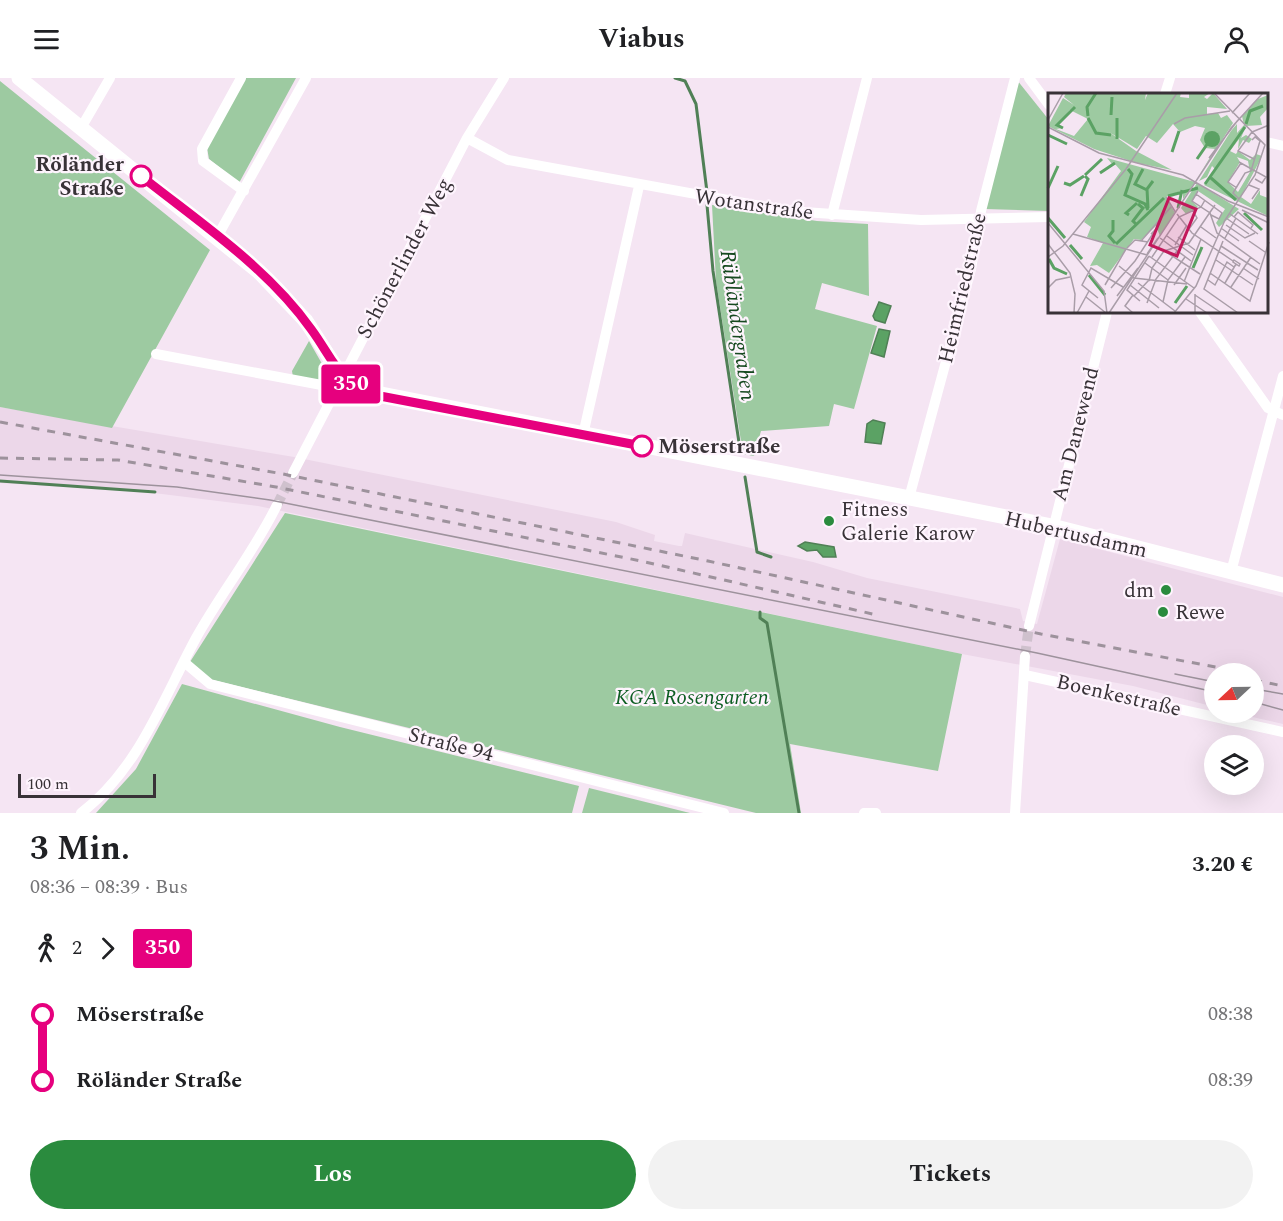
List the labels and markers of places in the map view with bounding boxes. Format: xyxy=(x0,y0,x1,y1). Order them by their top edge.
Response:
place label: Röländer Straße xyxy=(35,149,124,205)
marker: Röländer Straße xyxy=(130,165,152,187)
place label: Möserstraße xyxy=(658,431,780,463)
marker: Möserstraße xyxy=(631,435,653,457)
place label: Fitness Galerie Karow xyxy=(841,494,976,550)
marker: Fitness Galerie Karow xyxy=(822,514,836,528)
place label: dm xyxy=(1124,575,1154,607)
marker: dm xyxy=(1159,583,1173,597)
place label: Rewe xyxy=(1175,597,1225,629)
marker: Rewe xyxy=(1156,605,1170,619)

